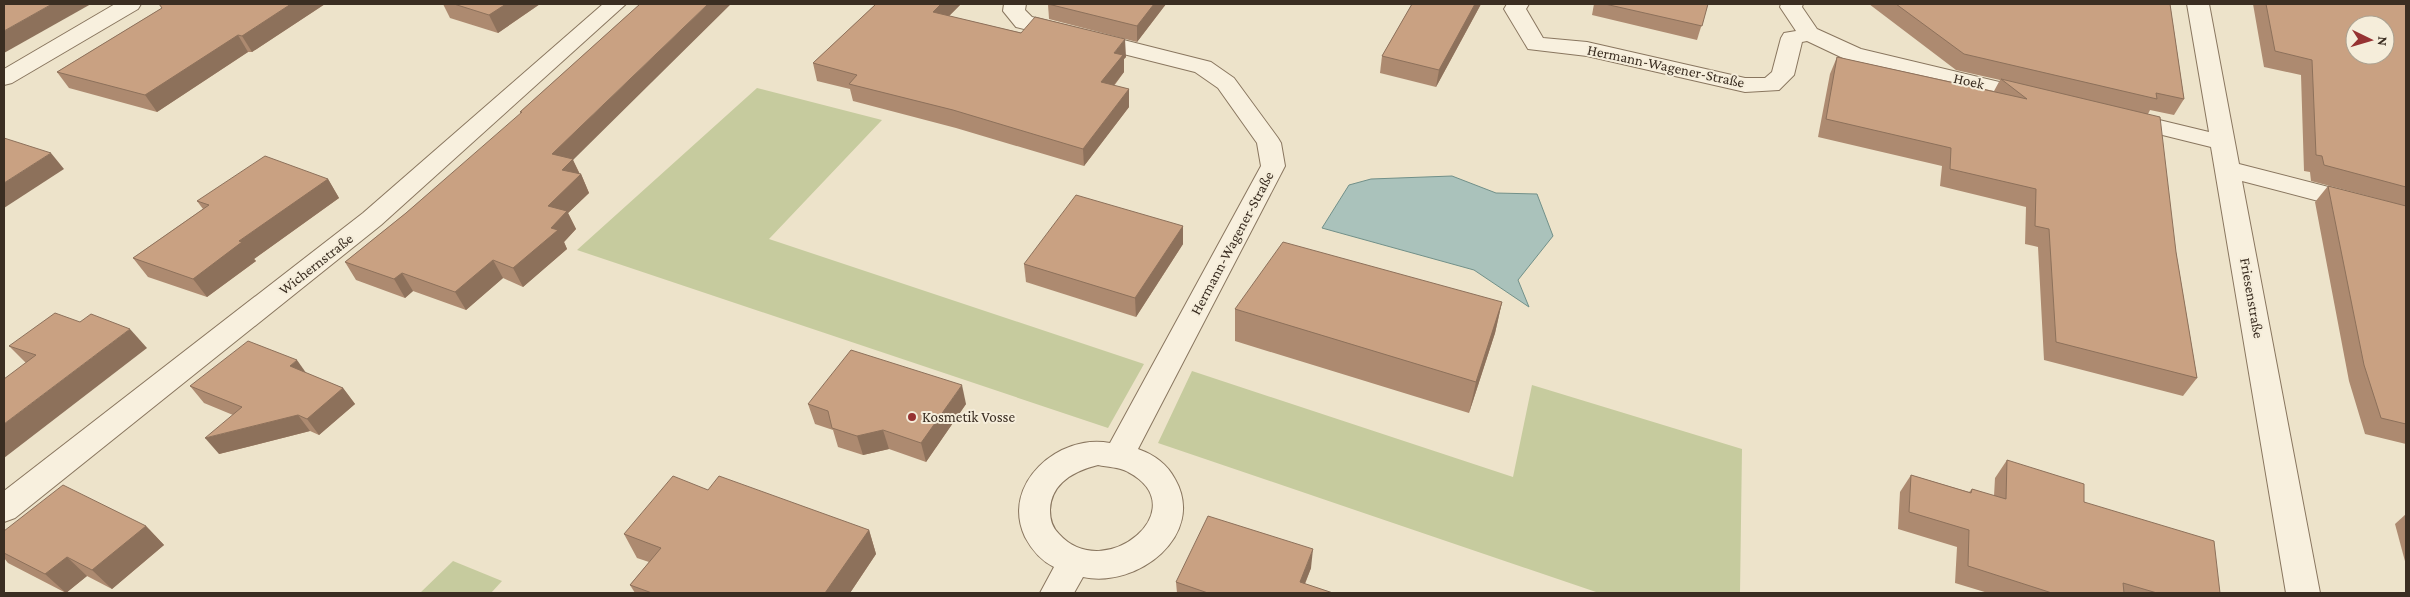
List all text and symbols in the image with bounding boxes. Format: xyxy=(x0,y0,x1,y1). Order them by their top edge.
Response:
north arrow xyxy=(2345,15,2395,65)
text: N xyxy=(2375,36,2391,47)
street label: Hermann-Wagener-Straße xyxy=(1586,42,1746,92)
street label: Hoek xyxy=(1952,70,1987,92)
street label: Hermann-Wagener-Straße xyxy=(1187,168,1278,318)
street label: Wichernstraße xyxy=(276,230,356,298)
street label: Friesenstraße xyxy=(2237,256,2267,340)
place label: Kosmetik Vosse xyxy=(922,409,1015,425)
marker: Kosmetik Vosse xyxy=(906,411,918,423)

